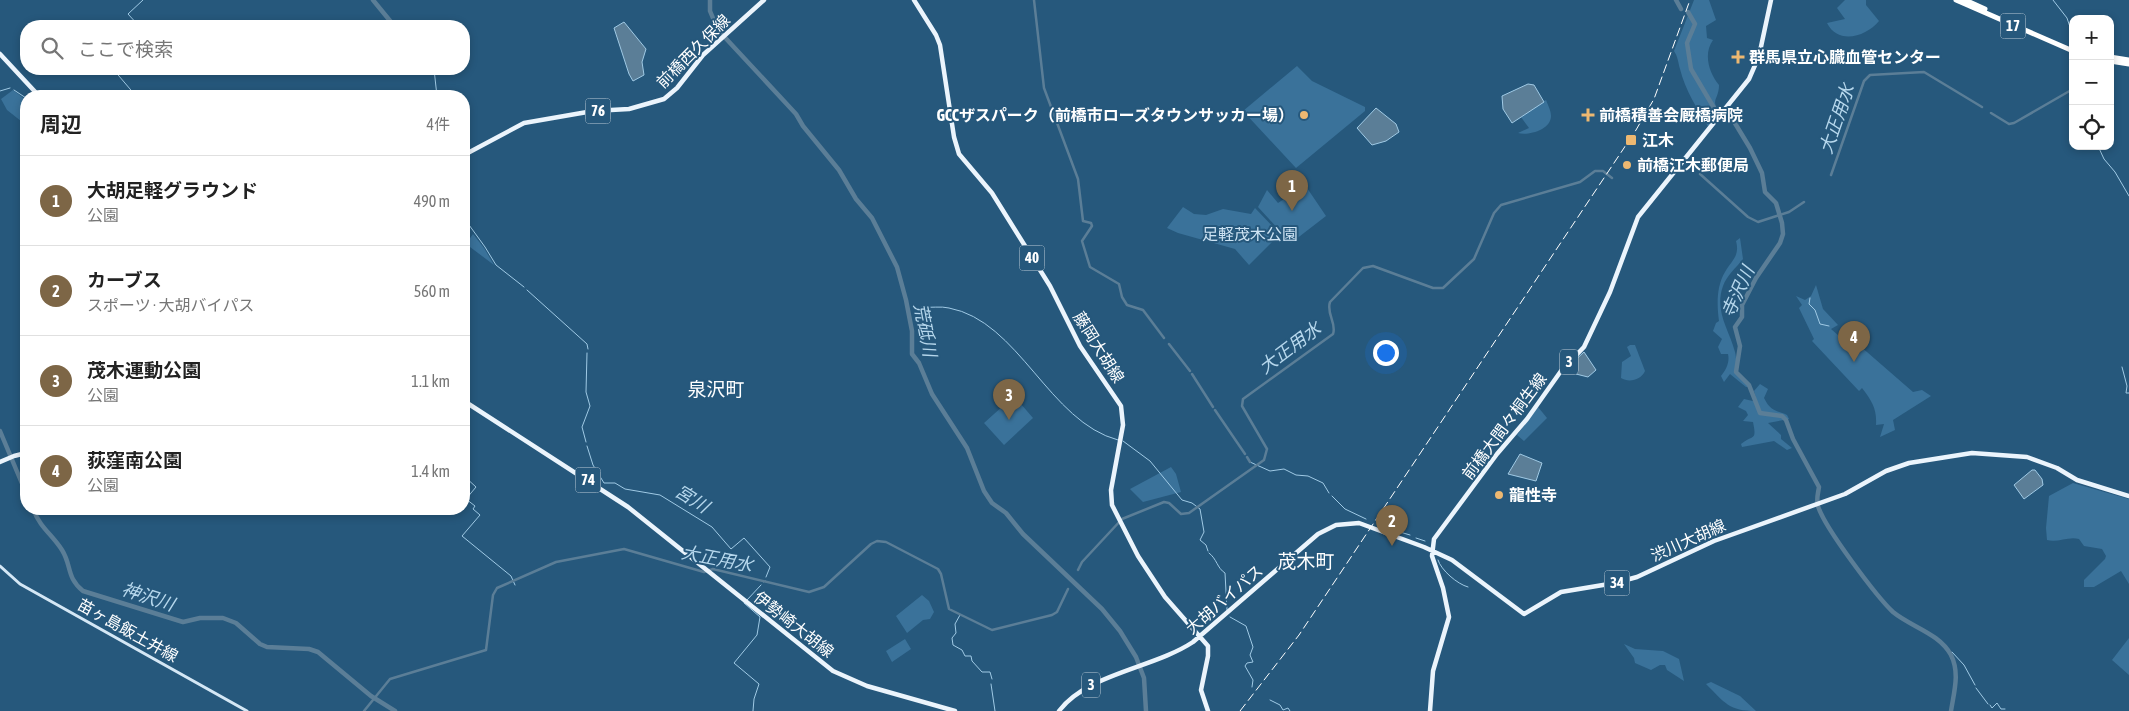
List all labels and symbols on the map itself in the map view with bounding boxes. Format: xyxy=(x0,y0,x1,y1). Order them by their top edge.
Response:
street label: 前橋西久保線 xyxy=(653,11,733,91)
road number: 17 xyxy=(2000,14,2026,38)
place label: 群馬県立心臓血管センター xyxy=(1749,48,1941,66)
marker: 群馬県立心臓血管センター xyxy=(1731,50,1745,64)
water label: 大正用水 xyxy=(1815,79,1859,156)
road number: 76 xyxy=(586,98,610,124)
place label: GCCザスパーク（前橋市ローズタウンサッカー場） xyxy=(936,106,1294,124)
place label: 前橋積善会厩橋病院 xyxy=(1599,106,1743,124)
marker: 前橋積善会厩橋病院 xyxy=(1581,108,1595,122)
marker: GCCザスパーク（前橋市ローズタウンサッカー場） xyxy=(1298,109,1310,121)
place label: 江木 xyxy=(1642,131,1674,149)
marker: 江木 xyxy=(1624,133,1638,147)
place label: 前橋江木郵便局 xyxy=(1637,156,1749,174)
marker: 前橋江木郵便局 xyxy=(1621,159,1633,171)
pin: 1 xyxy=(1276,170,1308,211)
park label: 足軽茂木公園 xyxy=(1202,225,1298,243)
road number: 40 xyxy=(1020,246,1044,270)
water label: 寺沢川 xyxy=(1717,261,1759,321)
water label: 荒砥川 xyxy=(910,301,941,360)
street label: 藤岡大胡線 xyxy=(1070,308,1128,386)
water label: 大正用水 xyxy=(1255,316,1326,378)
pin: 4 xyxy=(1838,321,1870,362)
your location xyxy=(1373,340,1399,366)
road number: 3 xyxy=(1560,350,1578,374)
street label: 前橋大間々桐生線 xyxy=(1458,369,1550,483)
district label: 泉沢町 xyxy=(687,378,745,400)
pin: 3 xyxy=(993,379,1025,420)
road number: 74 xyxy=(576,468,600,492)
water label: 宮川 xyxy=(671,480,715,518)
place label: 龍性寺 xyxy=(1509,486,1557,504)
marker: 龍性寺 xyxy=(1493,489,1505,501)
pin: 2 xyxy=(1376,505,1408,546)
street label: 渋川大胡線 xyxy=(1648,516,1728,564)
water label: 大正用水 xyxy=(680,541,756,576)
district label: 茂木町 xyxy=(1277,550,1335,572)
street label: 大胡バイパス xyxy=(1182,561,1266,637)
road number: 34 xyxy=(1604,570,1630,596)
water label: 神沢川 xyxy=(119,578,179,615)
street label: 伊勢崎大胡線 xyxy=(751,587,837,661)
street label: 苗ヶ島飯土井線 xyxy=(75,595,181,665)
road number: 3 xyxy=(1082,672,1100,698)

